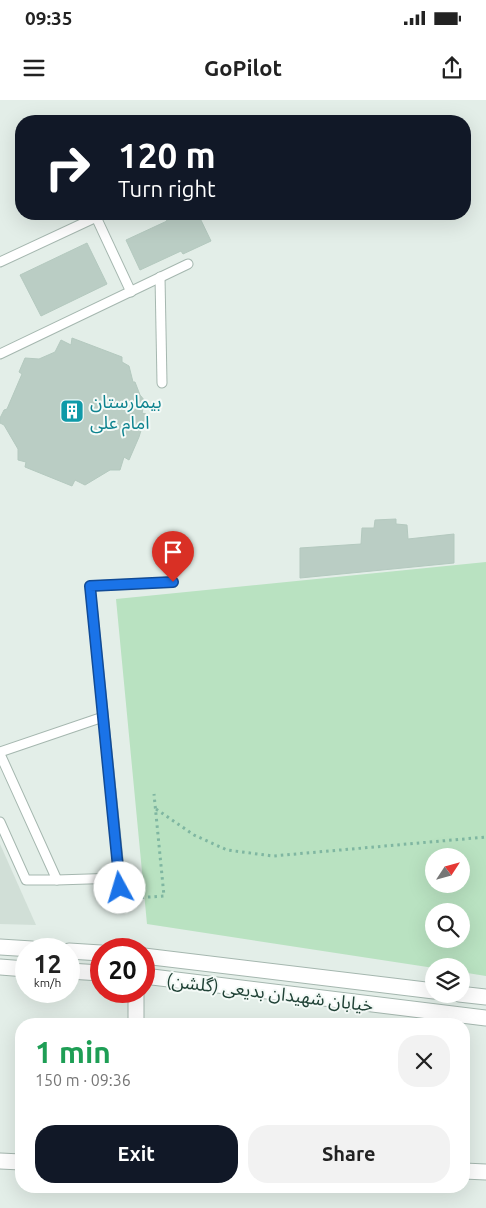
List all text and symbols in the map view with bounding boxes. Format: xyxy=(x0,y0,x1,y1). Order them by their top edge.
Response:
text: 09:35 xyxy=(25,7,73,29)
icon: menu xyxy=(20,54,48,82)
icon: share xyxy=(438,54,466,82)
text: GoPilot xyxy=(204,55,282,80)
icon: right xyxy=(35,135,100,200)
text: 120 m xyxy=(118,135,216,175)
text: Turn right xyxy=(118,176,216,201)
place label: بیمارستان امام علی xyxy=(90,391,162,437)
building icon: بیمارستان امام علی xyxy=(59,398,85,424)
pin xyxy=(152,531,194,582)
icon: arrive xyxy=(159,538,187,566)
north arrow xyxy=(425,848,470,892)
map controls xyxy=(425,848,470,1003)
position arrow xyxy=(93,861,145,913)
button: search xyxy=(425,903,470,948)
speed limit sign: 20 xyxy=(90,938,155,1003)
text: 12 xyxy=(33,950,62,978)
button: layers xyxy=(425,958,470,1003)
street label: خیابان شهیدان بدیعی (گلشن) xyxy=(165,969,375,1017)
text: km/h xyxy=(34,976,61,989)
text: 1 min xyxy=(35,1035,111,1069)
button: close xyxy=(398,1035,450,1087)
text: 150 m · 09:36 xyxy=(35,1071,131,1089)
button: Exit xyxy=(35,1125,238,1183)
button: Share xyxy=(248,1125,450,1183)

